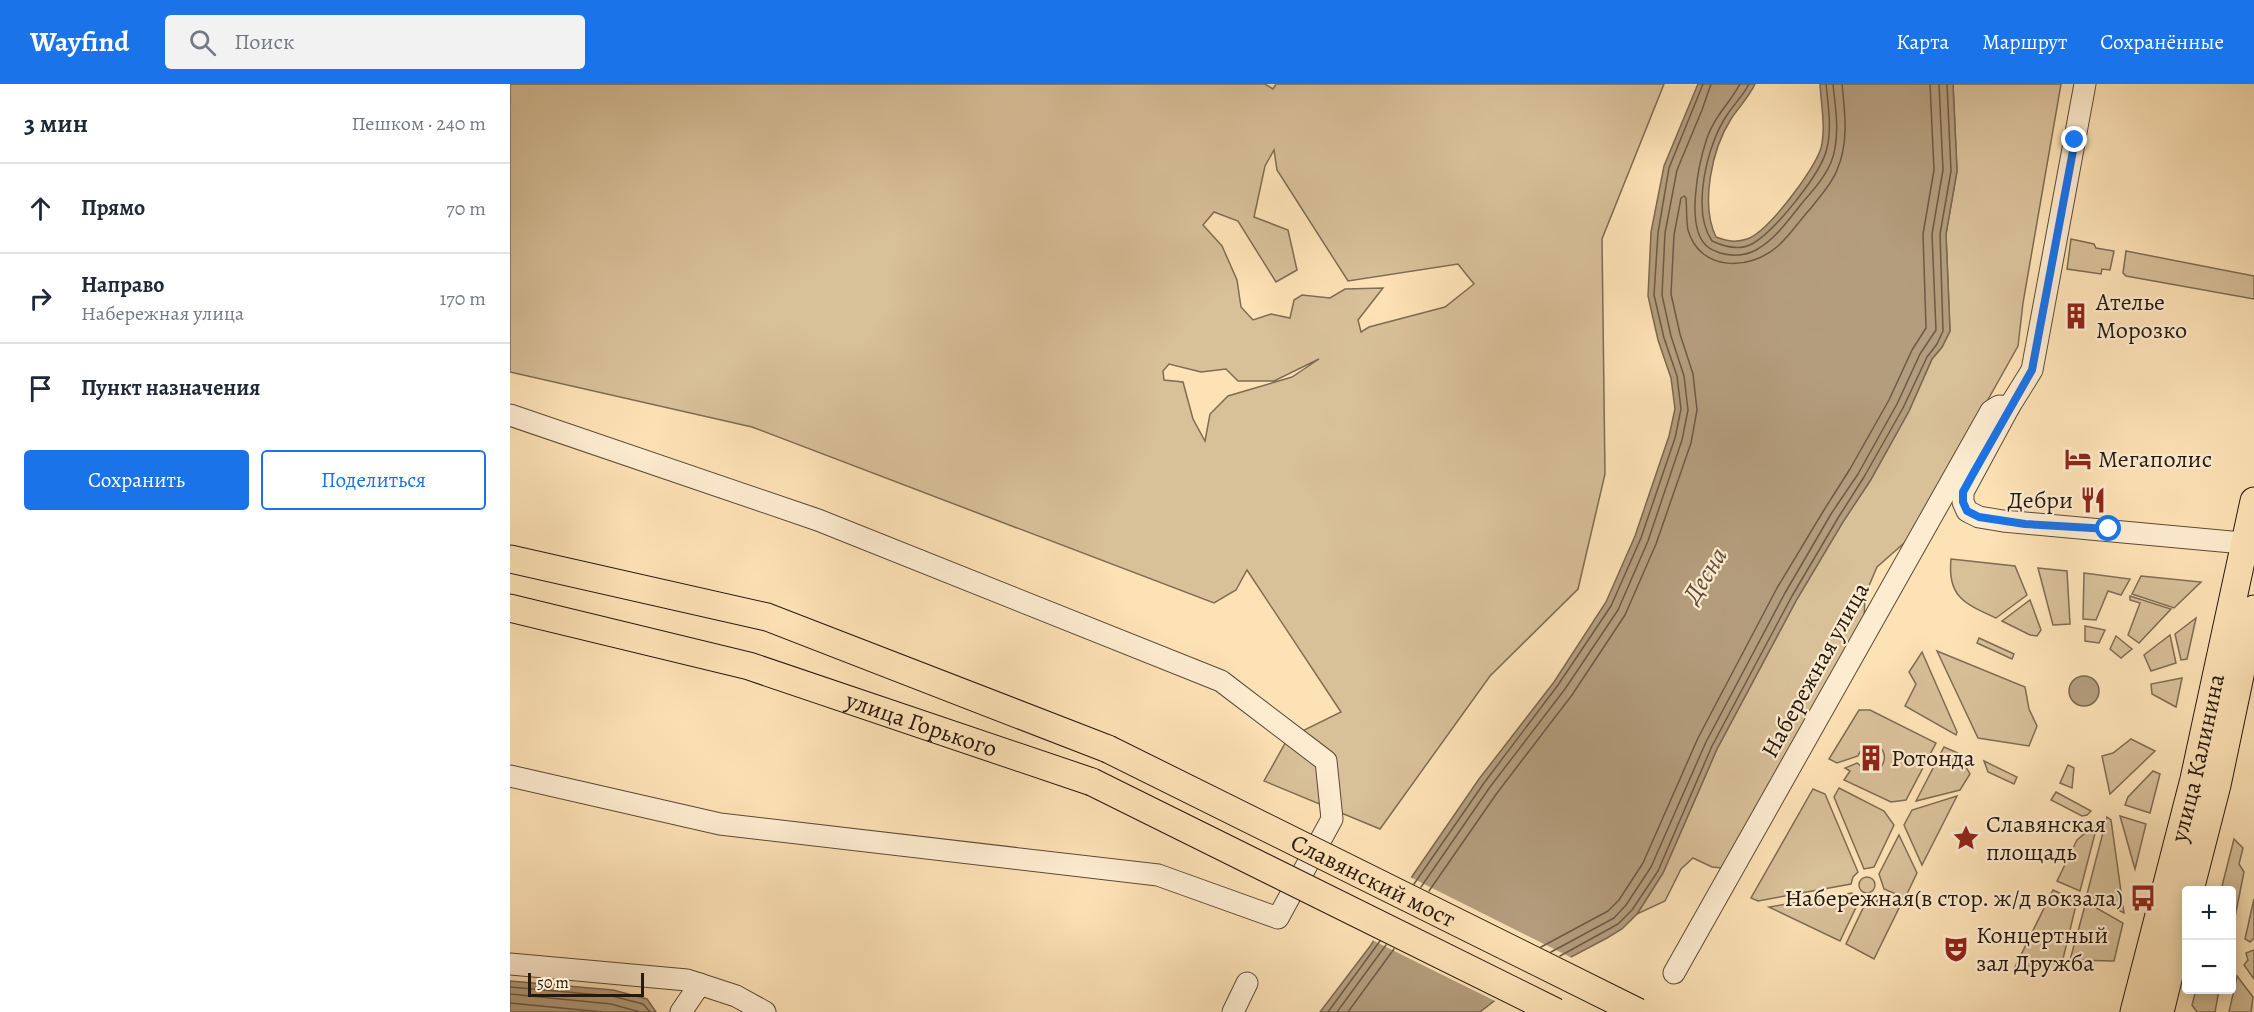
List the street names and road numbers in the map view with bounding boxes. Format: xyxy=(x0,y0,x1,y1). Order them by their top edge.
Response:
street label: Набережная улица xyxy=(1753,577,1877,763)
street label: улица Калинина xyxy=(2162,671,2232,846)
street label: улица Горького xyxy=(841,684,1001,765)
street label: Славянский мост xyxy=(1285,826,1461,935)

